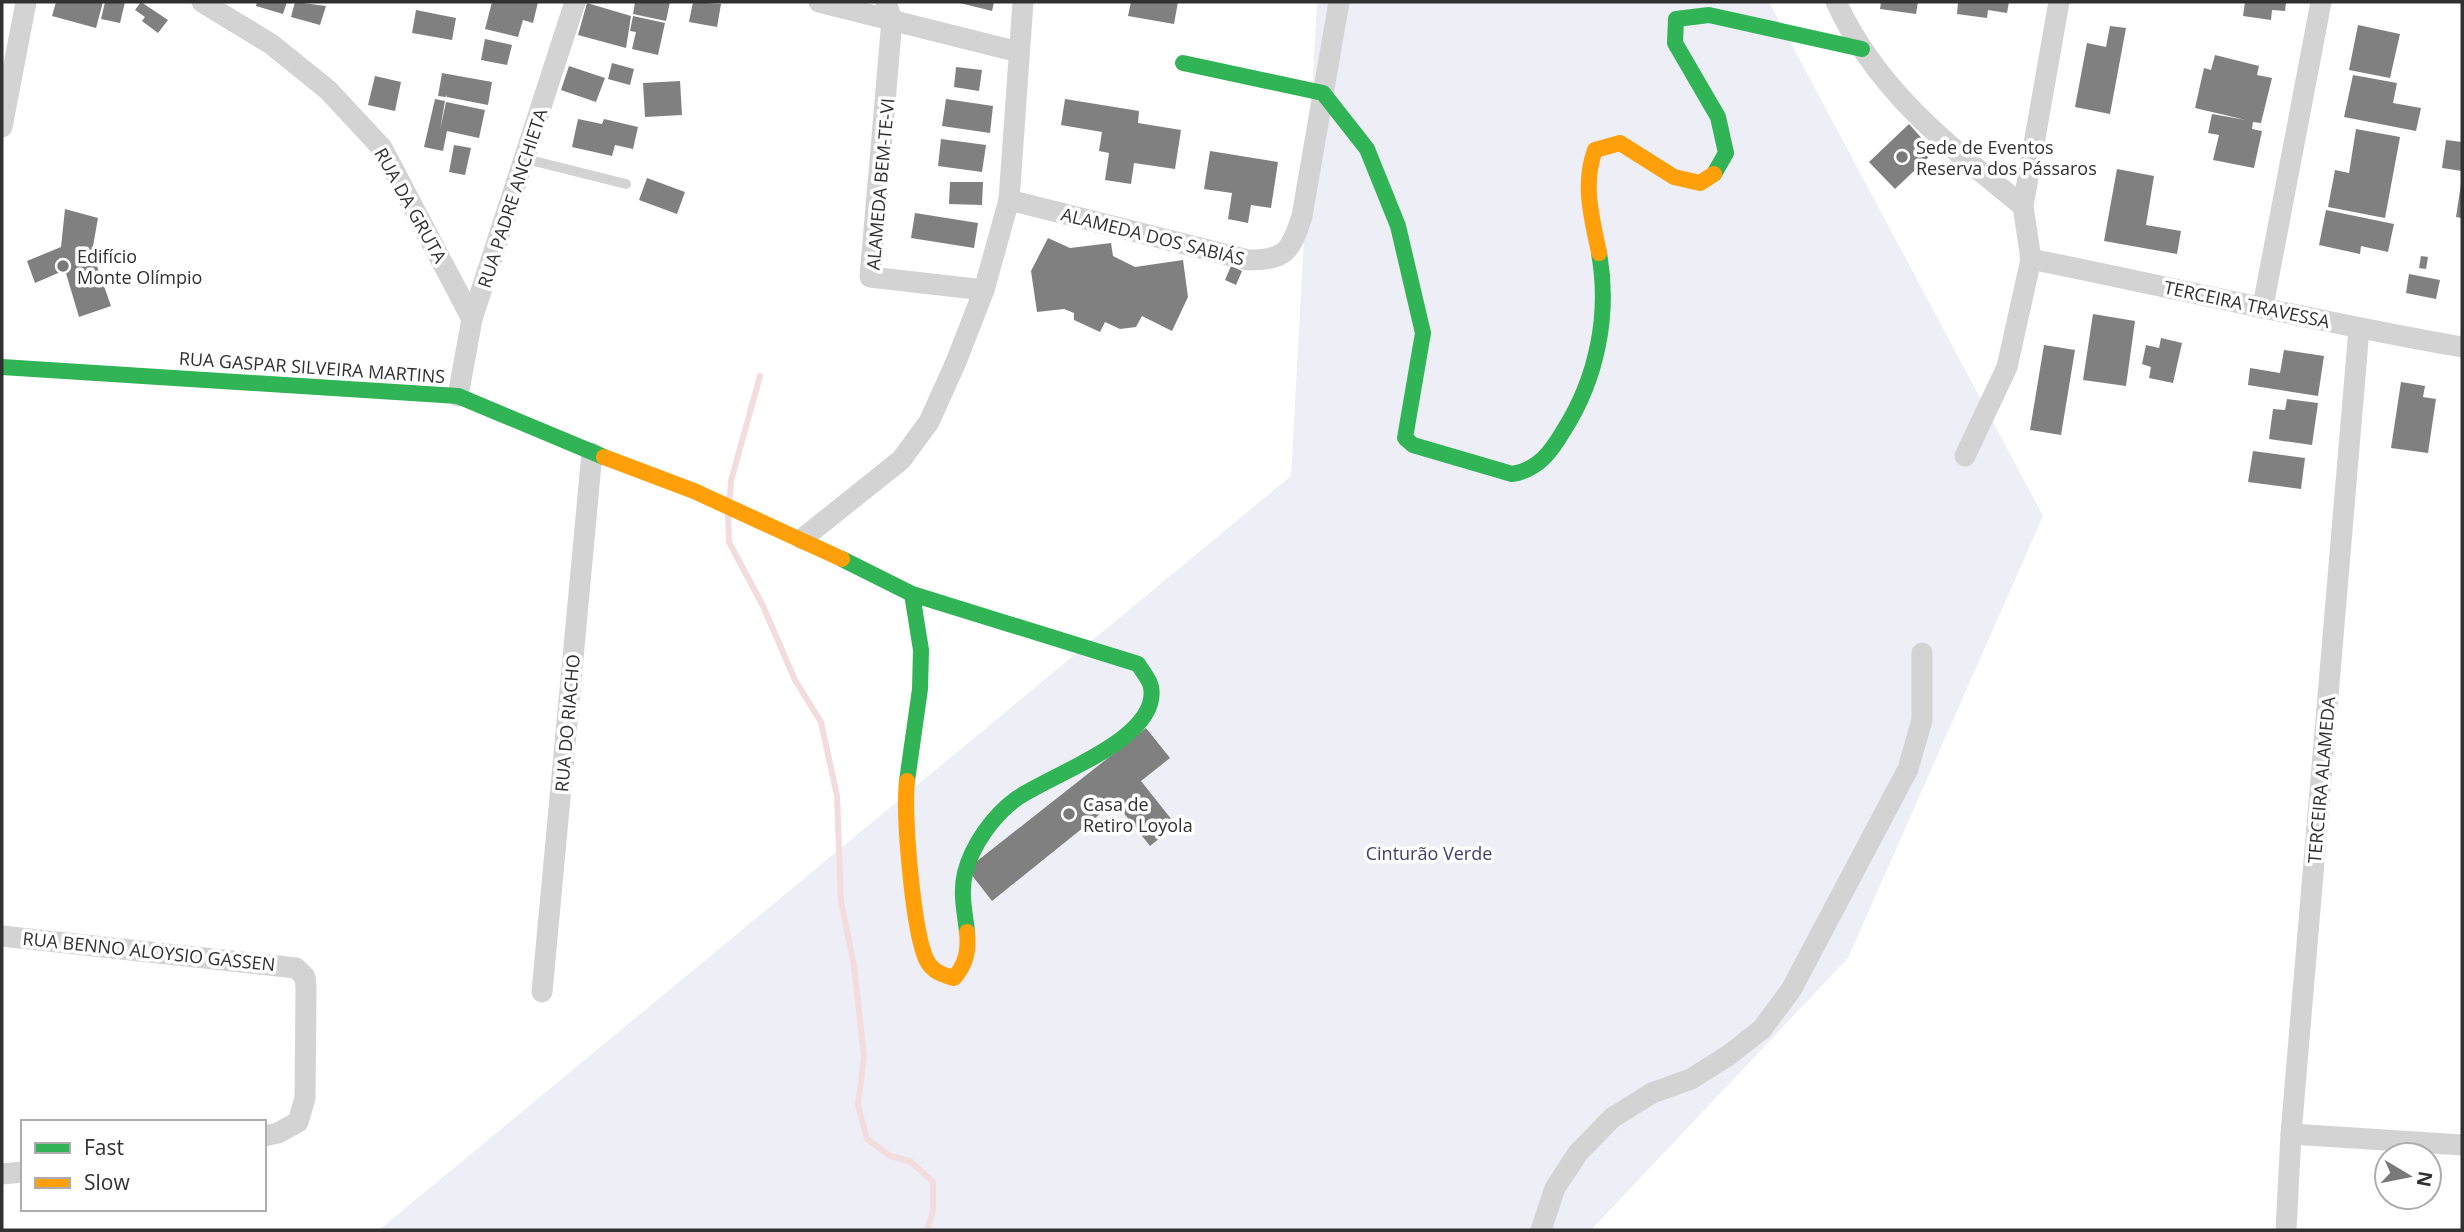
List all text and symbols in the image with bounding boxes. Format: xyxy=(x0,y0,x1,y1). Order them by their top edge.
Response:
street label: ALAMEDA BEM-TE-VI xyxy=(861,97,899,271)
street label: RUA PADRE ANCHIETA xyxy=(472,105,553,291)
place label: Sede de Eventos Reserva dos Pássaros xyxy=(1916,135,2097,180)
street label: RUA DA GRUTA xyxy=(369,143,453,267)
marker: Sede de Eventos Reserva dos Pássaros xyxy=(1894,149,1910,165)
street label: ALAMEDA DOS SABIÁS xyxy=(1059,202,1247,270)
place label: Edifício Monte Olímpio xyxy=(77,244,202,289)
marker: Edifício Monte Olímpio xyxy=(55,258,71,274)
street label: TERCEIRA TRAVESSA xyxy=(2162,275,2333,333)
street label: RUA GASPAR SILVEIRA MARTINS xyxy=(178,346,446,388)
street label: RUA DO RIACHO xyxy=(549,653,585,793)
street label: TERCEIRA ALAMEDA xyxy=(2302,695,2340,864)
place label: Casa de Retiro Loyola xyxy=(1083,792,1193,837)
marker: Casa de Retiro Loyola xyxy=(1061,806,1077,822)
park label: Cinturão Verde xyxy=(1366,841,1492,865)
street label: RUA BENNO ALOYSIO GASSEN xyxy=(21,926,277,976)
legend xyxy=(21,1120,266,1211)
text: Fast xyxy=(84,1133,124,1161)
north arrow xyxy=(2373,1141,2443,1211)
text: Slow xyxy=(84,1168,130,1196)
text: N xyxy=(2411,1169,2439,1189)

